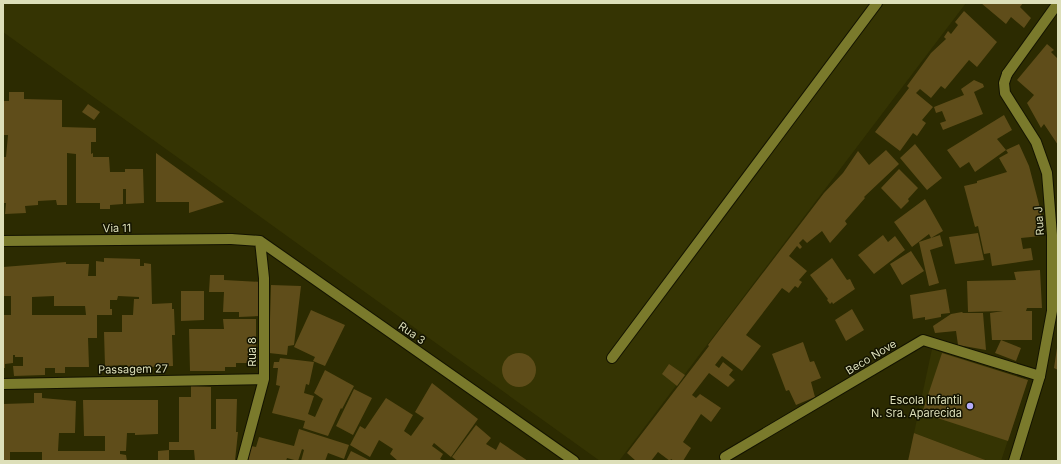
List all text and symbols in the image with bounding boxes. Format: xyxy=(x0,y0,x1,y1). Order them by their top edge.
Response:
street label: Rua J xyxy=(1031,206,1047,236)
street label: Via 11 xyxy=(103,221,131,235)
street label: Rua 3 xyxy=(396,319,428,347)
street label: Beco Nove xyxy=(843,336,899,378)
street label: Rua 8 xyxy=(245,337,259,367)
street label: Passagem 27 xyxy=(98,361,168,377)
place label: Escola Infantil N. Sra. Aparecida xyxy=(871,393,962,420)
marker: Escola Infantil N. Sra. Aparecida xyxy=(965,401,975,411)

